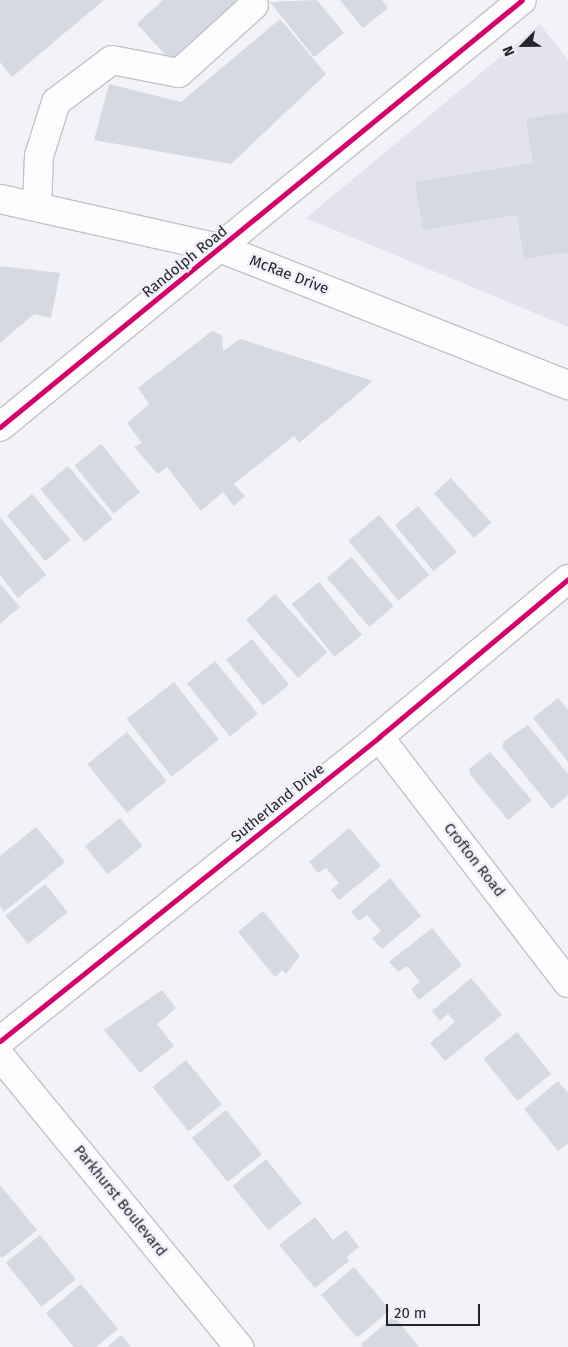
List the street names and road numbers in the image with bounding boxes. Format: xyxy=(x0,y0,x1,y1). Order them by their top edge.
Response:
street label: Randolph Road xyxy=(139,222,231,302)
street label: McRae Drive xyxy=(247,252,331,298)
street label: Sutherland Drive xyxy=(228,760,328,846)
street label: Crofton Road xyxy=(440,820,508,900)
street label: Parkhurst Boulevard xyxy=(70,1142,170,1260)

